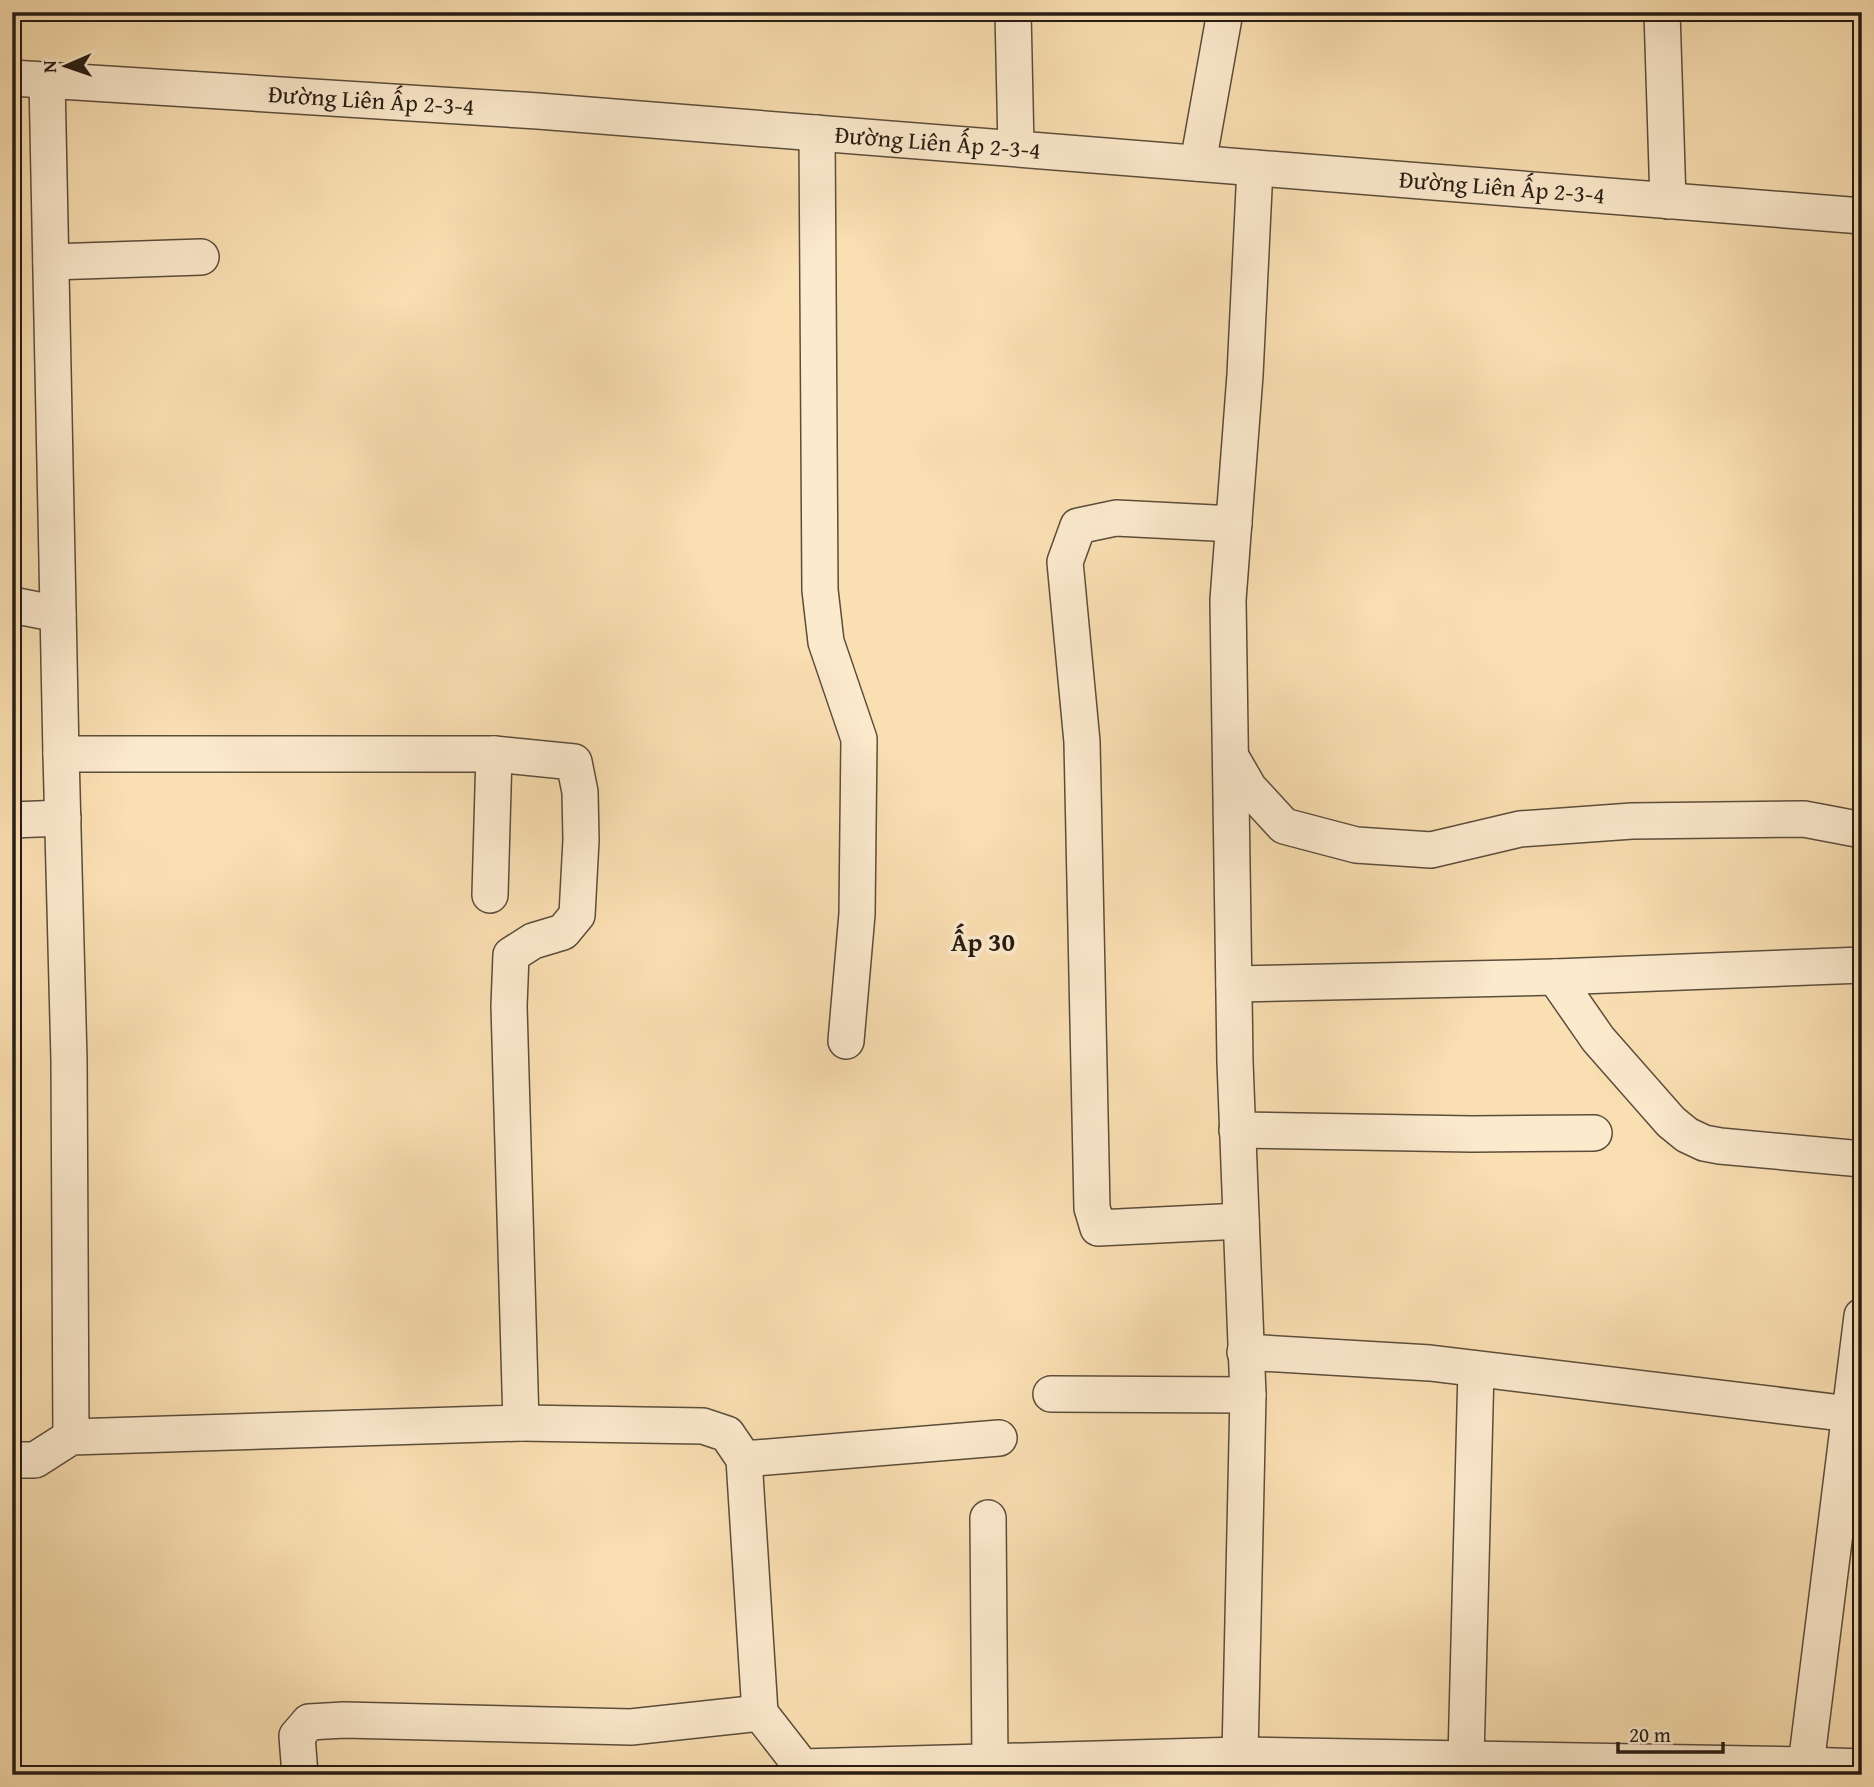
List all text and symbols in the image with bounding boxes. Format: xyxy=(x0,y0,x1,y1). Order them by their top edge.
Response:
north arrow xyxy=(32,32,102,102)
text: N xyxy=(35,59,63,73)
street label: Đường Liên Ấp 2-3-4 xyxy=(267,76,475,124)
street label: Đường Liên Ấp 2-3-4 xyxy=(834,117,1042,168)
street label: Đường Liên Ấp 2-3-4 xyxy=(1398,161,1606,213)
district label: Ấp 30 xyxy=(951,922,1015,961)
scale bar xyxy=(1618,1710,1724,1754)
text: 20 m xyxy=(1629,1719,1671,1750)

